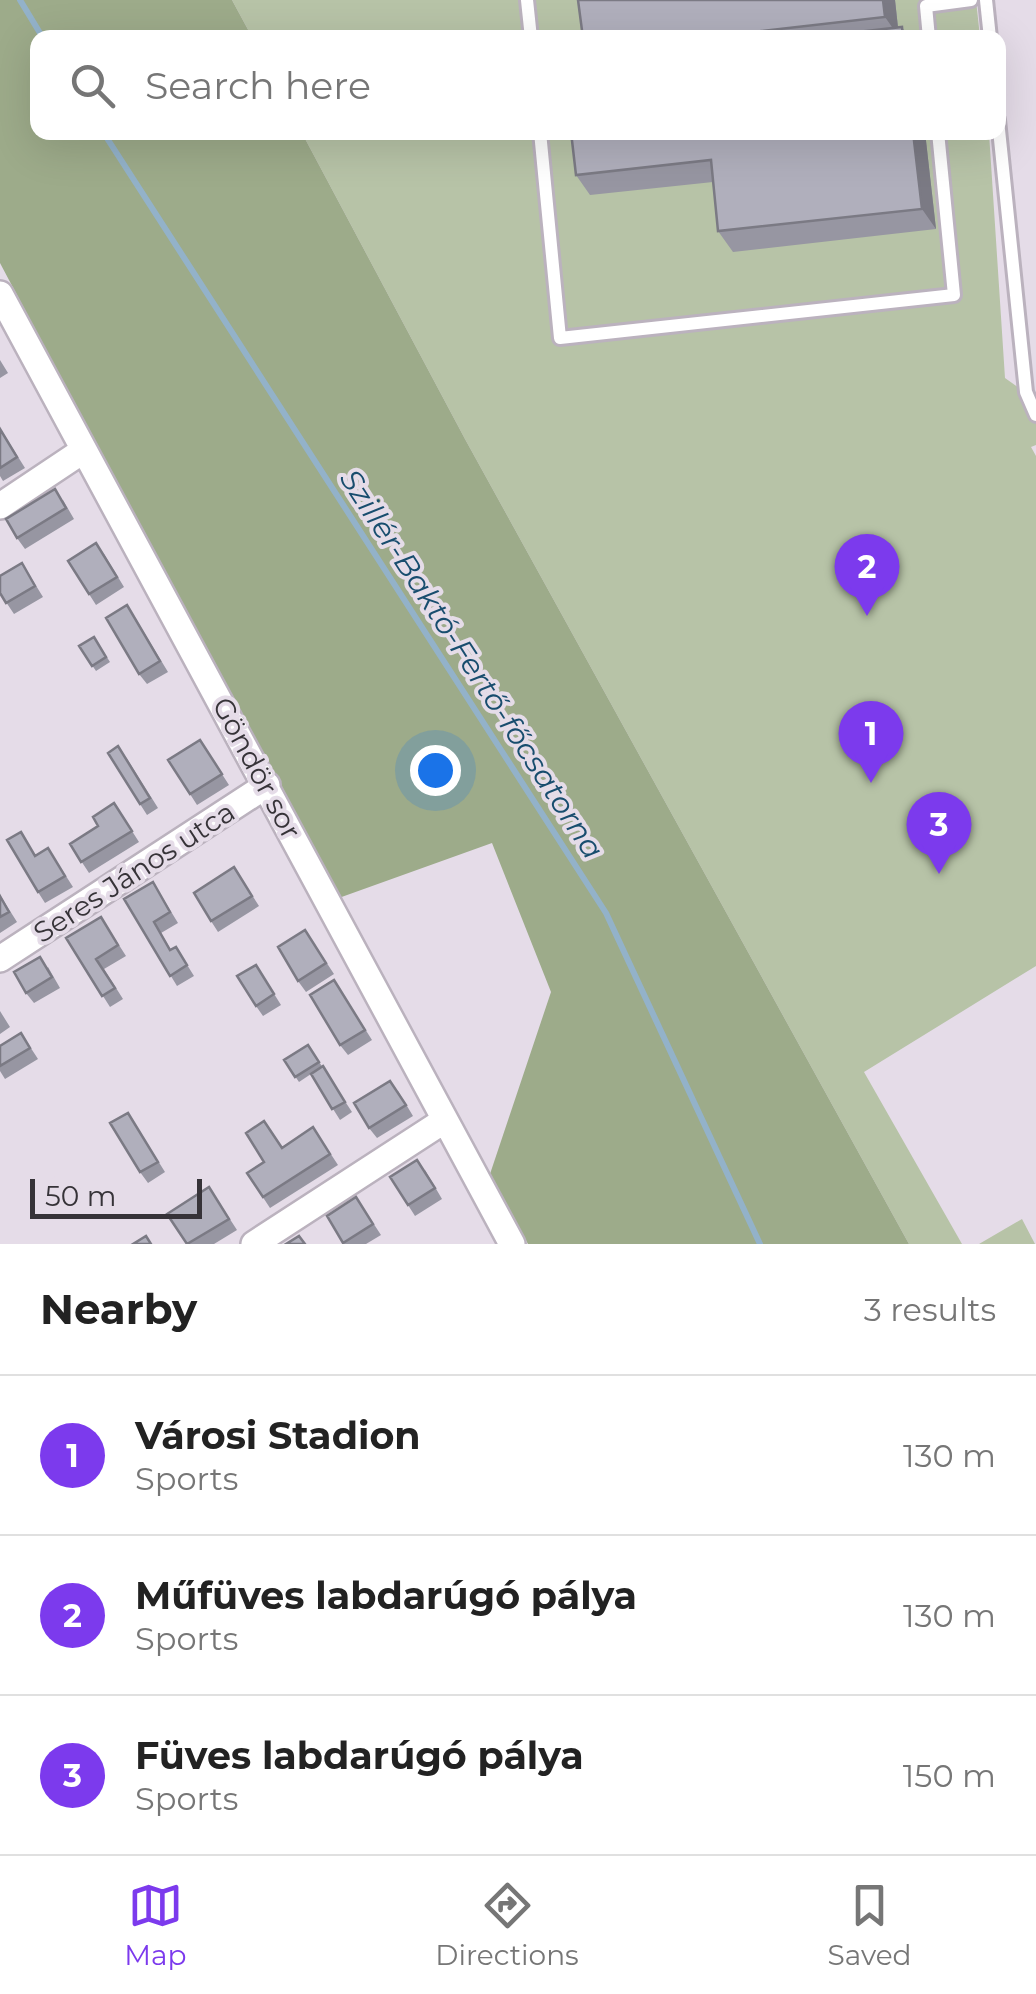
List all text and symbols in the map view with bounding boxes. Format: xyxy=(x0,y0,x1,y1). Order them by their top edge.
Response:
search box xyxy=(30,30,1006,140)
icon: search xyxy=(65,58,120,113)
text: Search here xyxy=(145,62,371,109)
water label: Szillér-Baktó-Fertő-főcsatorna xyxy=(332,462,612,866)
pin: 2 xyxy=(834,534,900,616)
street label: Göndör sor xyxy=(205,691,309,845)
pin: 1 xyxy=(838,700,904,783)
your location xyxy=(410,745,461,796)
pin: 3 xyxy=(906,792,972,874)
street label: Seres János utca xyxy=(27,794,241,950)
scale bar xyxy=(30,1174,202,1218)
text: 50 m xyxy=(45,1179,116,1213)
text: Nearby xyxy=(40,1283,197,1335)
text: 3 results xyxy=(864,1290,996,1329)
text: Városi Stadion xyxy=(135,1412,421,1459)
text: 1 xyxy=(66,1436,79,1475)
text: 130 m xyxy=(903,1436,996,1475)
text: Sports xyxy=(135,1459,238,1498)
text: Műfüves labdarúgó pálya xyxy=(135,1572,637,1619)
text: 2 xyxy=(63,1596,82,1635)
text: 130 m xyxy=(903,1596,996,1635)
text: Sports xyxy=(135,1619,238,1658)
text: Füves labdarúgó pálya xyxy=(135,1732,584,1779)
text: 3 xyxy=(63,1756,82,1795)
text: 150 m xyxy=(903,1756,996,1795)
text: Sports xyxy=(135,1779,238,1818)
tab: Map xyxy=(124,1878,187,1972)
tab: Directions xyxy=(435,1878,579,1972)
tab: Saved xyxy=(827,1878,912,1972)

